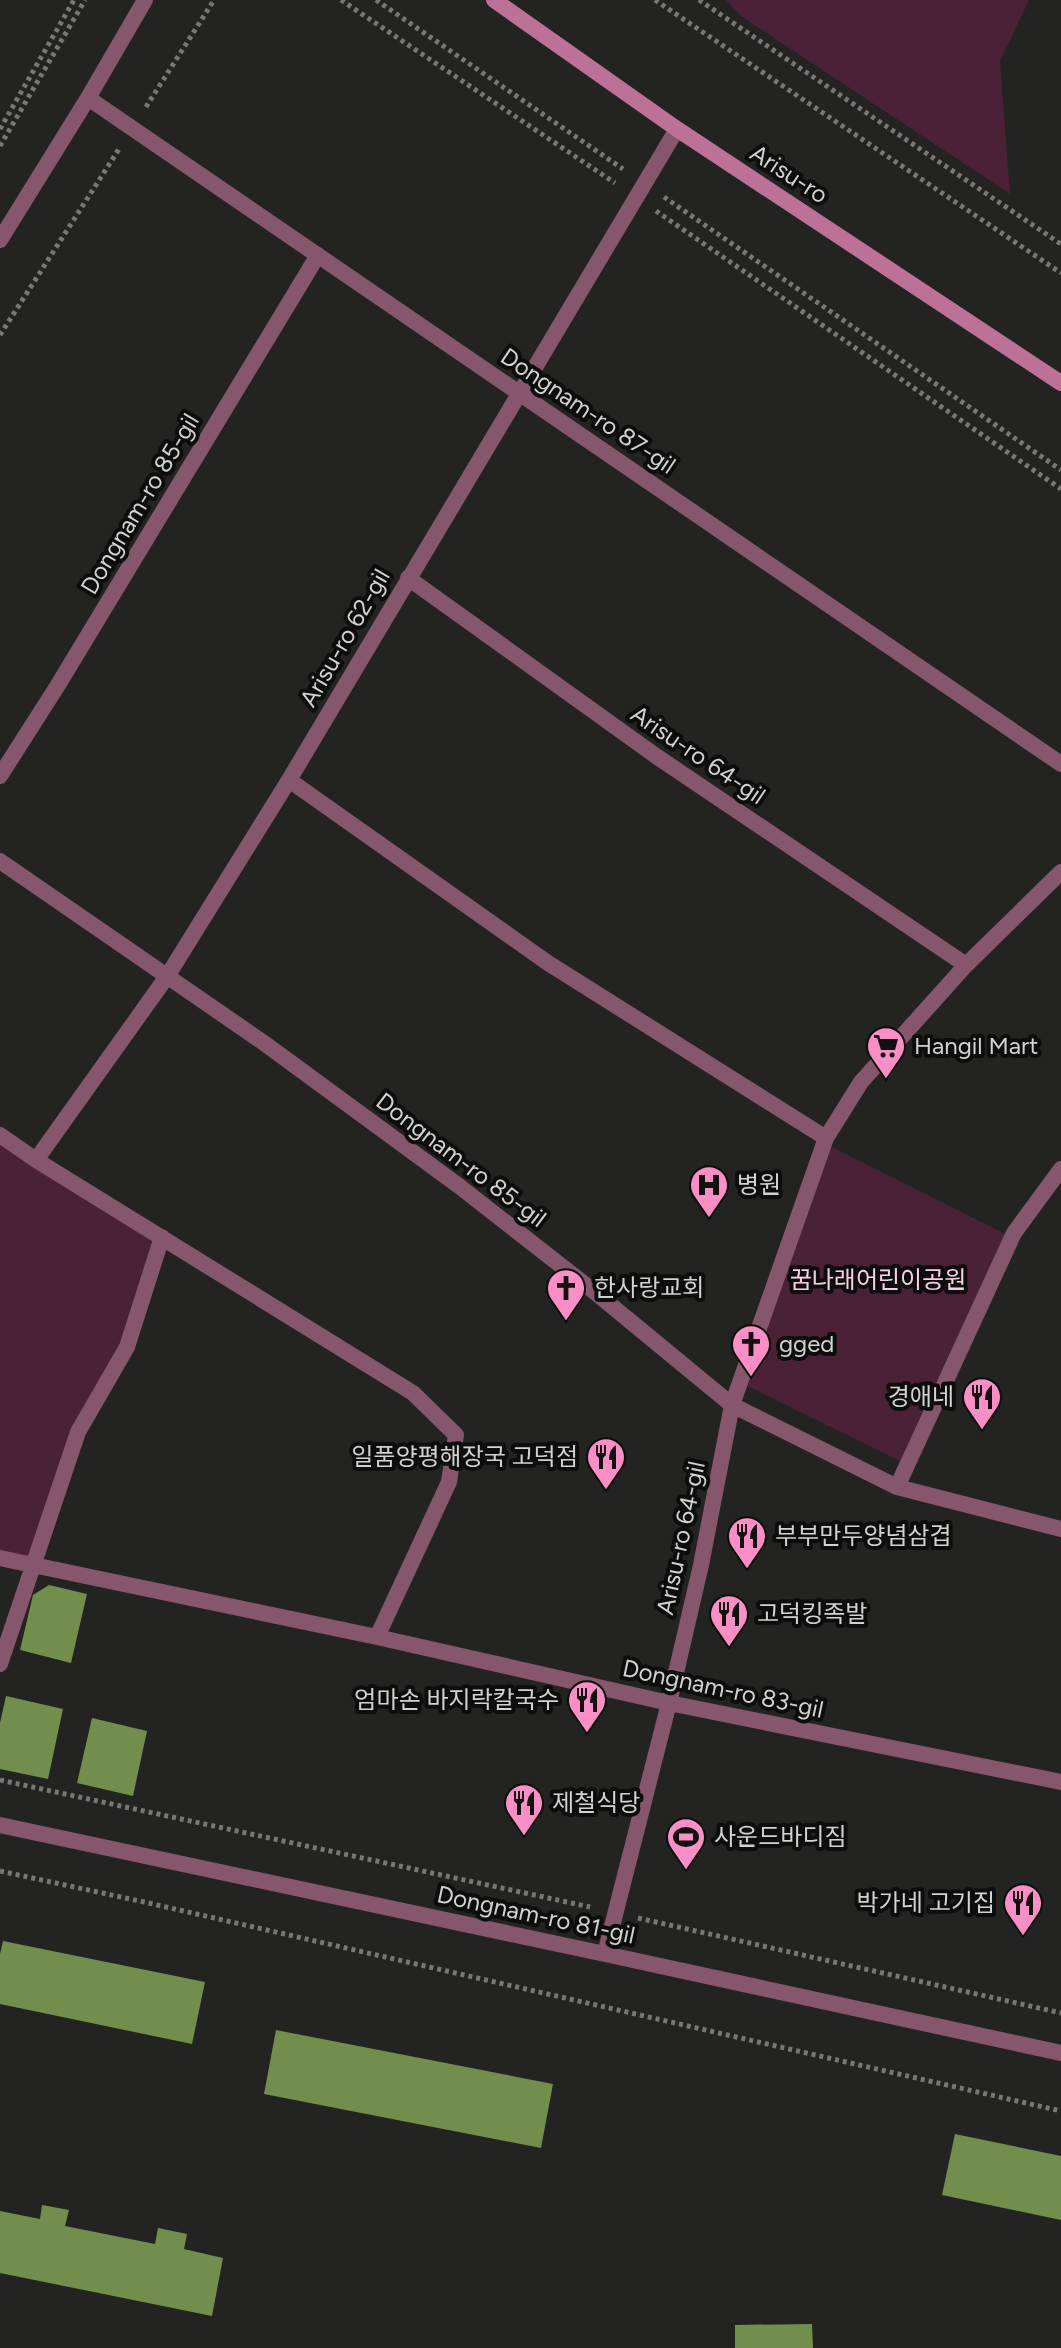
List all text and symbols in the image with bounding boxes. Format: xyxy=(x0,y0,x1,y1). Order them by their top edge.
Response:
street label: Arisu-ro xyxy=(745,138,833,209)
street label: Dongnam-ro 87-gil xyxy=(495,341,681,480)
street label: Dongnam-ro 85-gil xyxy=(74,408,205,599)
street label: Arisu-ro 62-gil xyxy=(293,564,396,712)
street label: Arisu-ro 64-gil xyxy=(626,699,771,810)
supermarket icon: Hangil Mart xyxy=(865,1025,907,1080)
place label: Hangil Mart xyxy=(914,1031,1038,1060)
street label: Dongnam-ro 85-gil xyxy=(371,1086,552,1233)
hospital icon: 병원 xyxy=(688,1164,730,1219)
place label: 병원 xyxy=(737,1170,781,1199)
park label: 꿈나래어린이공원 xyxy=(790,1265,966,1294)
church icon: 한사랑교회 xyxy=(545,1267,587,1322)
place label: 한사랑교회 xyxy=(594,1273,704,1302)
church icon: gged xyxy=(730,1323,772,1378)
place label: gged xyxy=(779,1329,834,1358)
restaurant icon: 경애네 xyxy=(961,1376,1003,1431)
place label: 경애네 xyxy=(888,1382,954,1411)
restaurant icon: 일품양평해장국 고덕점 xyxy=(585,1436,627,1491)
place label: 일품양평해장국 고덕점 xyxy=(351,1442,578,1471)
street label: Arisu-ro 64-gil xyxy=(650,1459,711,1617)
restaurant icon: 부부만두양념삼겹 xyxy=(726,1515,768,1570)
place label: 부부만두양념삼겹 xyxy=(775,1521,952,1550)
restaurant icon: 고덕킹족발 xyxy=(708,1593,750,1648)
place label: 고덕킹족발 xyxy=(757,1599,867,1628)
street label: Dongnam-ro 83-gil xyxy=(620,1653,826,1724)
restaurant icon: 엄마손 바지락칼국수 xyxy=(566,1679,608,1734)
place label: 엄마손 바지락칼국수 xyxy=(354,1685,559,1714)
restaurant icon: 제철식당 xyxy=(503,1782,545,1837)
place label: 제철식당 xyxy=(552,1788,640,1817)
sports icon: 사운드바디짐 xyxy=(665,1816,707,1871)
place label: 사운드바디짐 xyxy=(714,1822,846,1851)
street label: Dongnam-ro 81-gil xyxy=(435,1879,638,1950)
restaurant icon: 박가네 고기집 xyxy=(1002,1882,1044,1937)
place label: 박가네 고기집 xyxy=(857,1888,995,1917)

